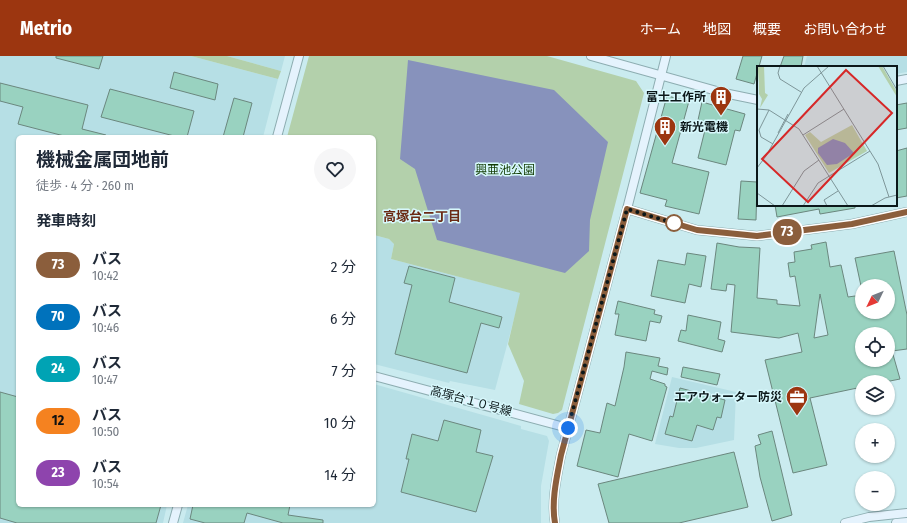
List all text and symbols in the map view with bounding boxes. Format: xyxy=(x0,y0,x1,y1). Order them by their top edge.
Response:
text: Metrio xyxy=(20,17,72,40)
text: ホーム xyxy=(639,21,681,38)
text: 地図 xyxy=(703,21,731,38)
text: 概要 xyxy=(753,21,781,38)
text: お問い合わせ xyxy=(803,21,887,38)
inset map xyxy=(757,66,897,206)
building icon: 富士工作所 xyxy=(708,84,734,117)
place label: 富士工作所 xyxy=(646,90,706,104)
building icon: 新光電機 xyxy=(652,114,678,147)
place label: 新光電機 xyxy=(680,120,728,134)
text: 機械金属団地前 xyxy=(36,148,169,171)
button: heart xyxy=(314,148,356,190)
park label: 興亜池公園 xyxy=(475,163,535,177)
text: 徒歩 · 4 分 · 260 m xyxy=(36,178,134,193)
district label: 高塚台二丁目 xyxy=(383,209,461,224)
text: 発車時刻 xyxy=(36,212,96,230)
unlabelled marker xyxy=(665,214,683,232)
line badge: 73 xyxy=(769,219,805,245)
text: 73 xyxy=(781,223,793,240)
text: バス xyxy=(92,250,122,268)
text: 73 xyxy=(52,256,64,273)
text: 2 分 xyxy=(331,258,356,276)
text: 10:42 xyxy=(92,268,118,283)
north arrow xyxy=(855,279,895,319)
map controls xyxy=(855,279,895,511)
text: バス xyxy=(92,302,122,320)
text: 70 xyxy=(51,308,65,325)
text: 6 分 xyxy=(330,310,356,328)
text: 10:46 xyxy=(92,320,119,335)
button: locate xyxy=(855,327,895,367)
text: バス xyxy=(92,354,122,372)
text: 24 xyxy=(51,360,65,377)
text: 7 分 xyxy=(331,362,356,380)
text: 10:47 xyxy=(92,372,118,387)
button: layers xyxy=(855,375,895,415)
street label: 高塚台１０号線 xyxy=(429,383,513,419)
office icon: エアウォーター防災 xyxy=(784,384,810,417)
place label: エアウォーター防災 xyxy=(674,390,782,404)
text: バス xyxy=(92,406,122,424)
text: 12 xyxy=(52,412,64,429)
text: 10 分 xyxy=(324,414,356,432)
your location xyxy=(558,418,578,438)
button: + xyxy=(855,423,895,463)
text: 10:50 xyxy=(92,424,119,439)
text: バス xyxy=(92,458,122,476)
text: 23 xyxy=(51,464,65,481)
text: 14 分 xyxy=(324,466,356,484)
button: − xyxy=(855,471,895,511)
text: 10:54 xyxy=(92,476,119,491)

